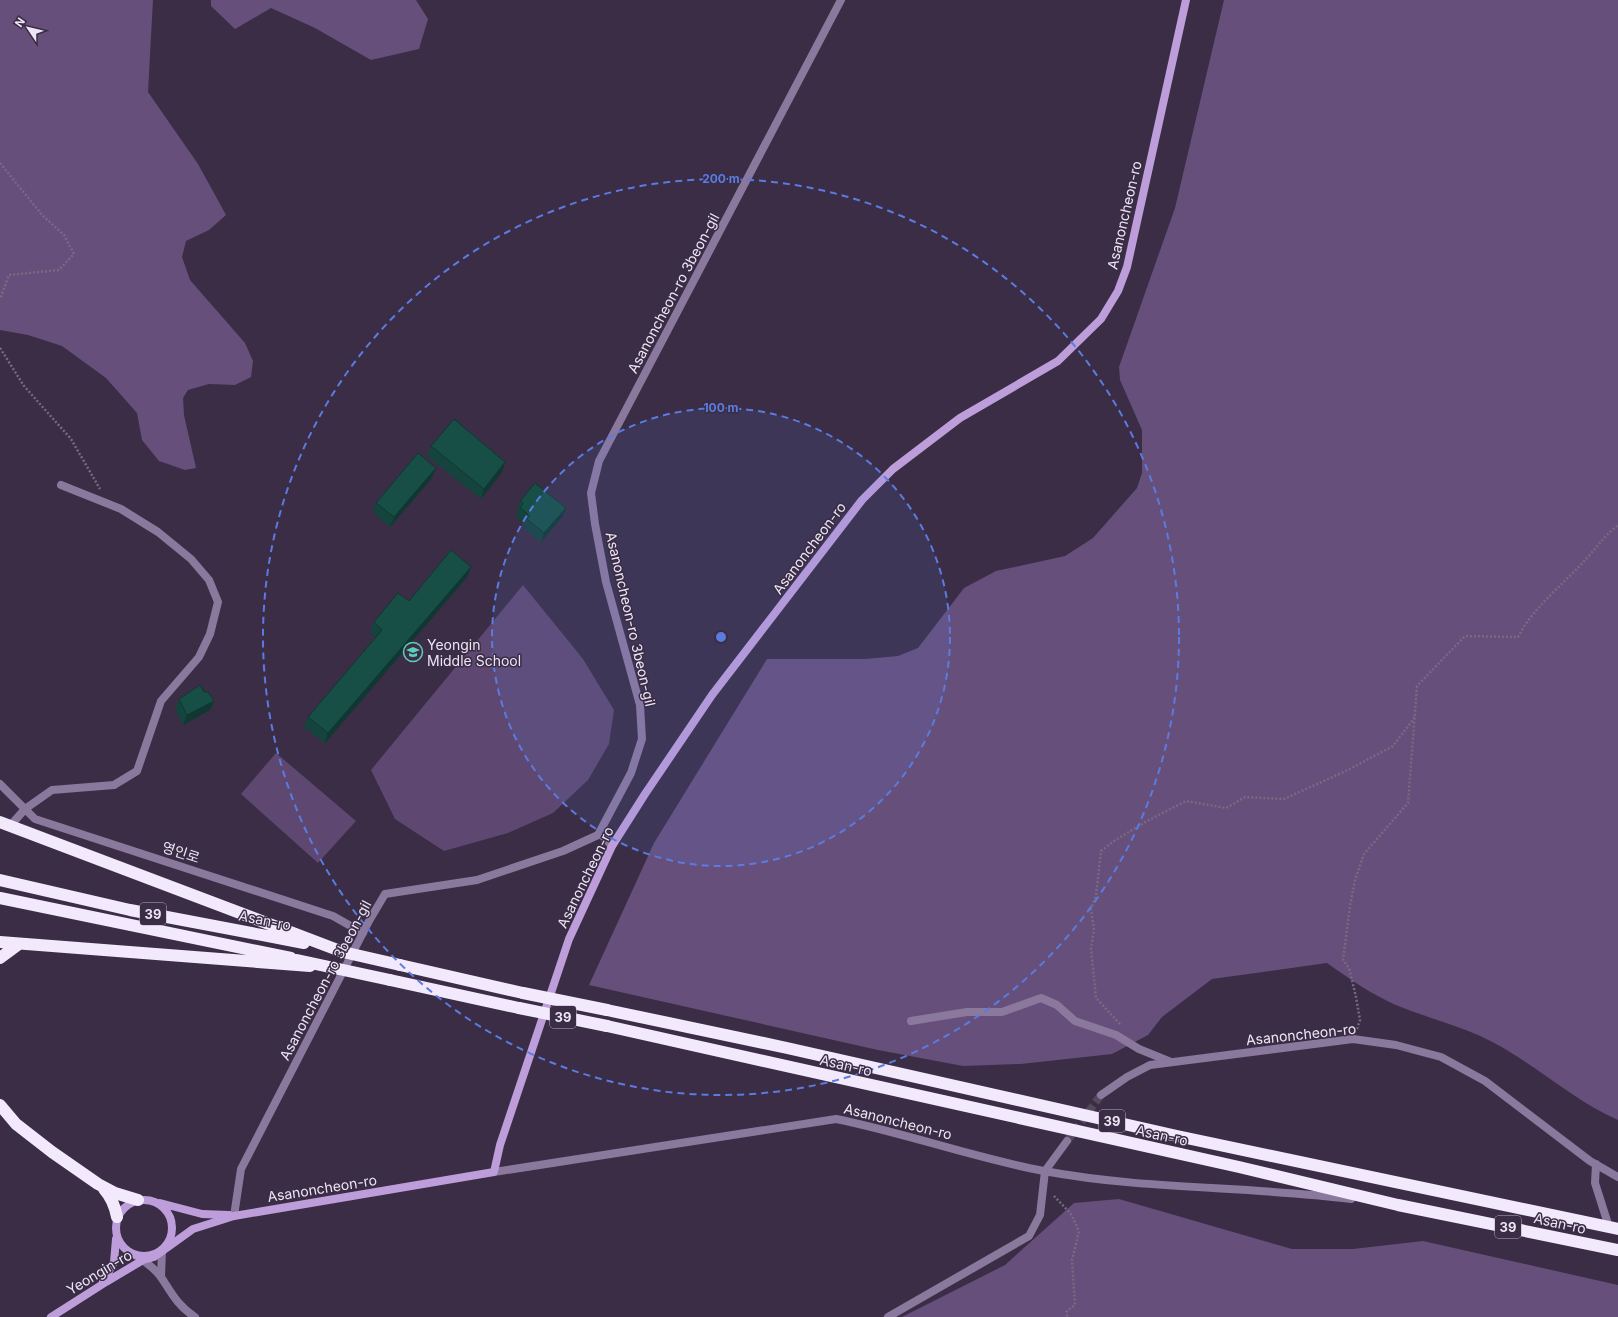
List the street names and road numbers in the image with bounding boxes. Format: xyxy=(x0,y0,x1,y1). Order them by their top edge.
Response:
street label: Asanoncheon-ro xyxy=(1103,159,1145,271)
street label: Asanoncheon-ro 3beon-gil xyxy=(624,210,722,376)
street label: Asanoncheon-ro xyxy=(769,499,849,597)
street label: Asanoncheon-ro 3beon-gil xyxy=(603,530,659,708)
street label: Asanoncheon-ro xyxy=(553,823,617,931)
street label: 영인로 xyxy=(160,838,202,866)
street label: Asanoncheon-ro 3beon-gil xyxy=(276,897,374,1063)
road number: 39 xyxy=(140,903,166,925)
street label: Asan-ro xyxy=(237,907,293,933)
road number: 39 xyxy=(550,1006,576,1028)
street label: Asanoncheon-ro xyxy=(1245,1020,1357,1048)
street label: Asan-ro xyxy=(818,1051,874,1079)
street label: Asanoncheon-ro xyxy=(842,1099,954,1143)
road number: 39 xyxy=(1099,1110,1125,1132)
street label: Asan-ro xyxy=(1134,1121,1190,1149)
street label: Asanoncheon-ro xyxy=(266,1171,378,1205)
street label: Asan-ro xyxy=(1532,1209,1588,1237)
road number: 39 xyxy=(1495,1216,1521,1238)
street label: Yeongin-ro xyxy=(63,1246,135,1298)

